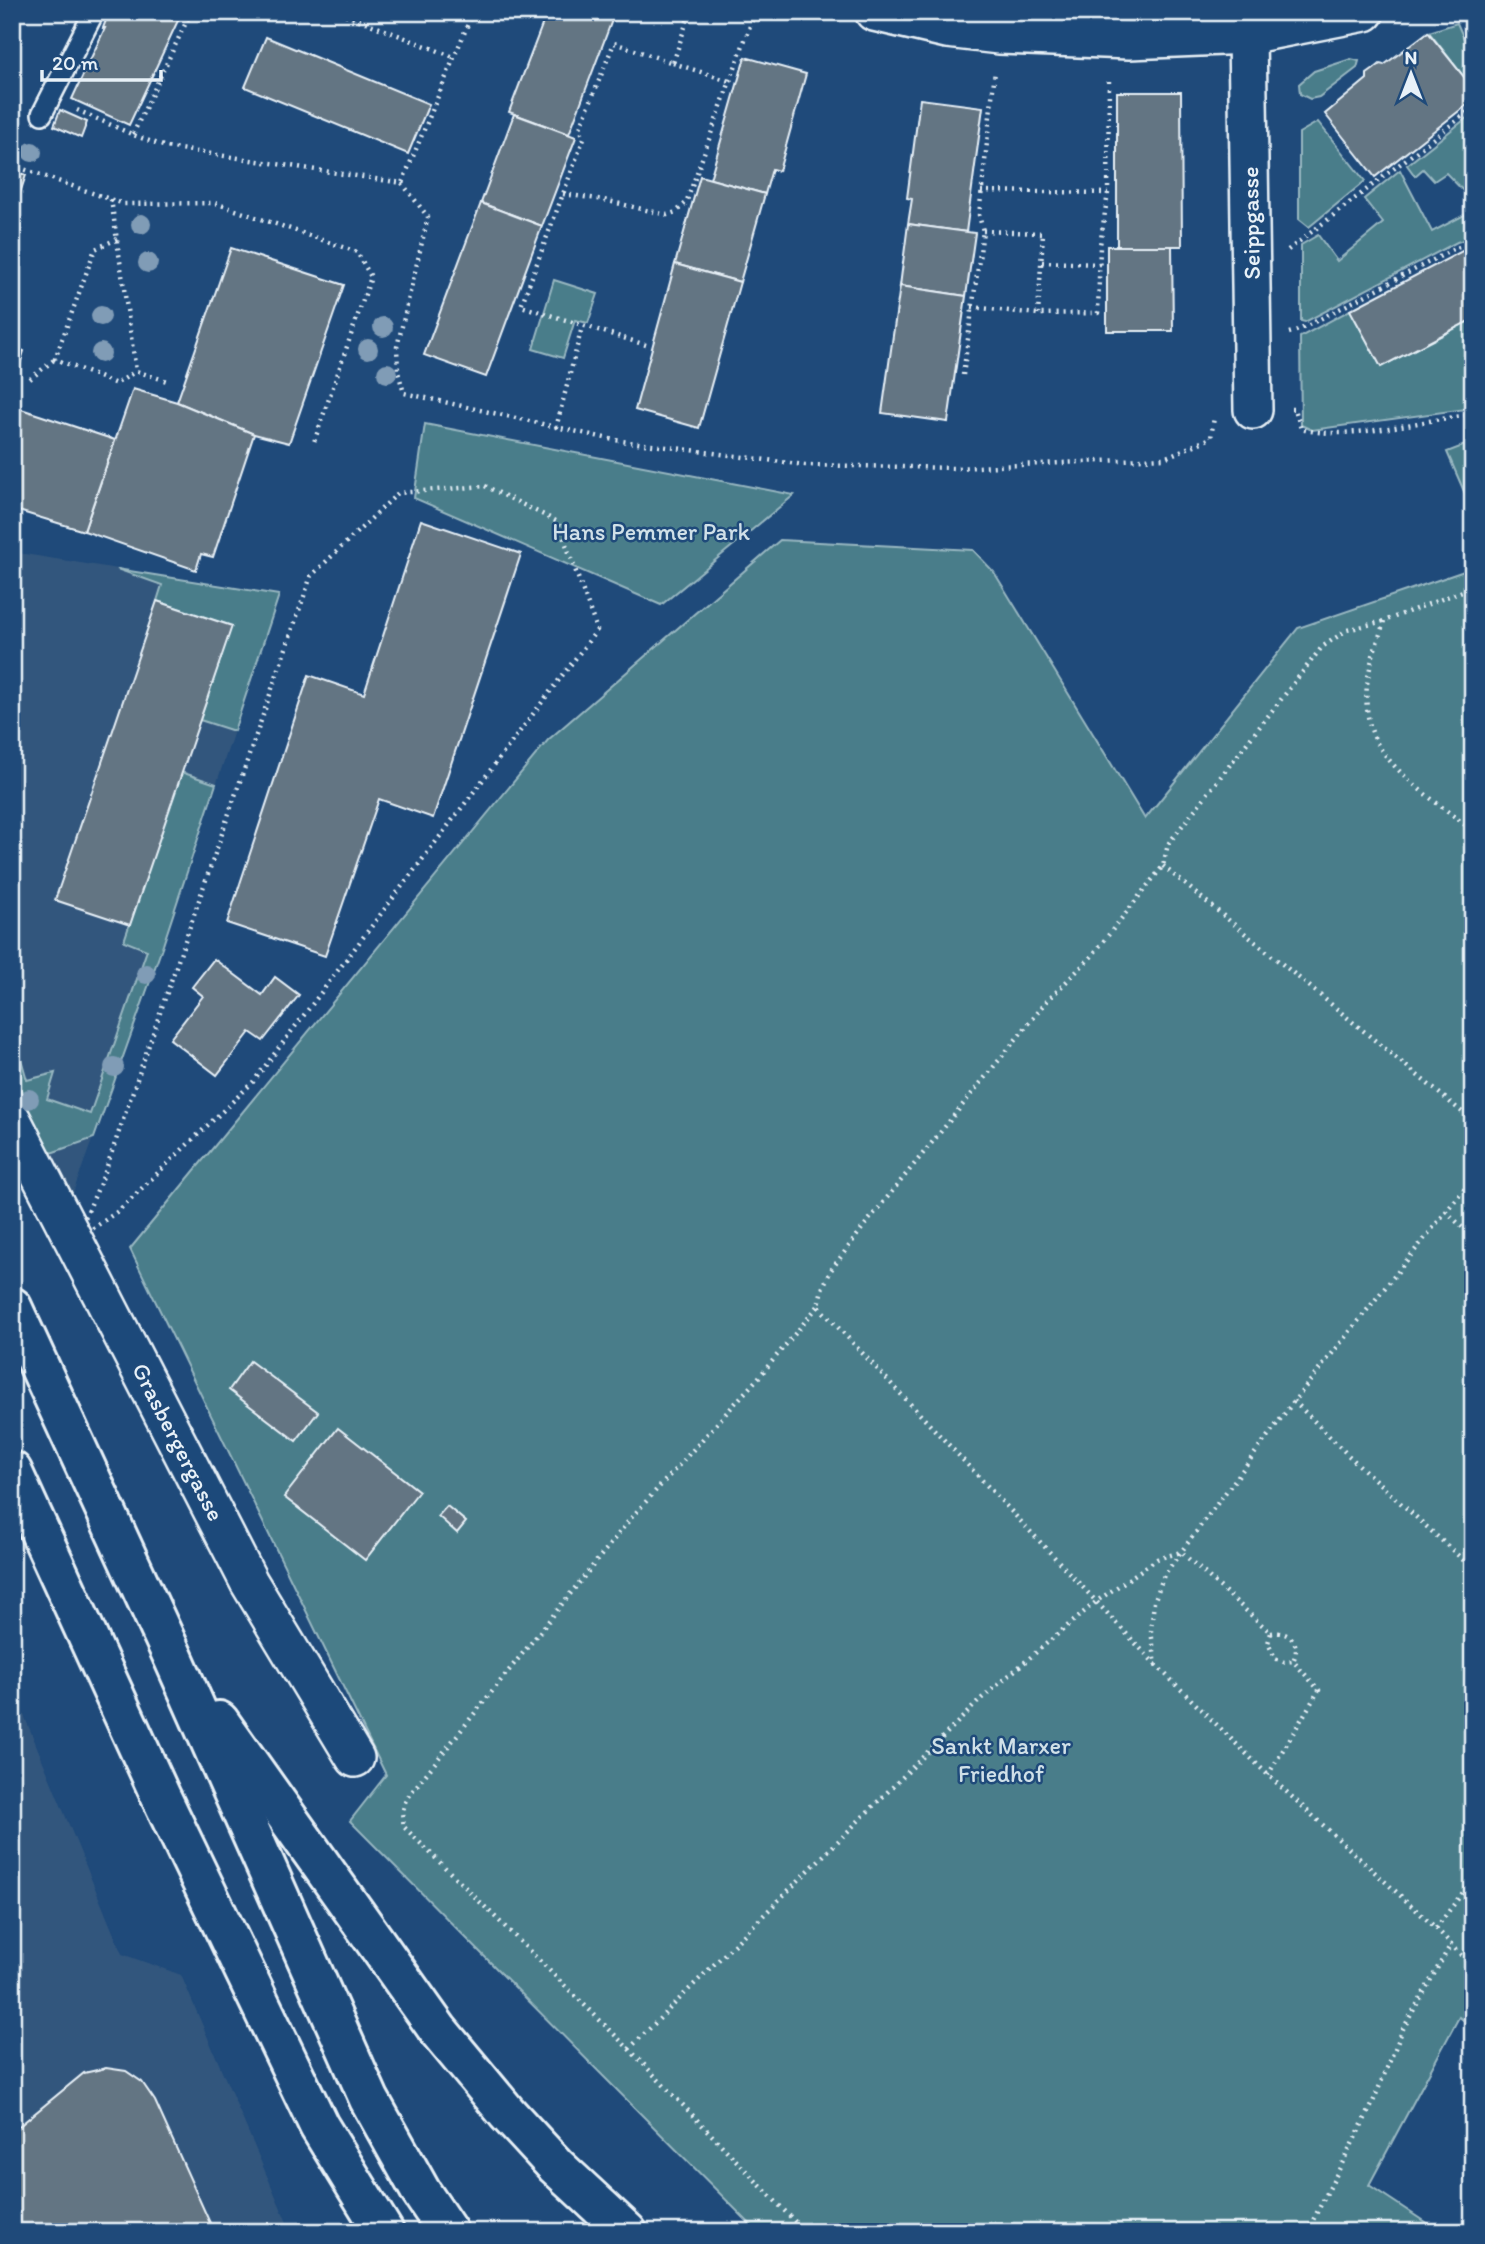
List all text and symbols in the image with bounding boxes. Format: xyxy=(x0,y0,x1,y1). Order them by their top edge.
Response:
scale bar xyxy=(42,38,161,82)
north arrow xyxy=(1376,38,1446,108)
text: N xyxy=(1405,46,1417,69)
text: 20 m xyxy=(52,50,99,75)
street label: Seippgasse xyxy=(1235,166,1266,280)
park label: Hans Pemmer Park xyxy=(552,517,750,546)
street label: Grasbergergasse xyxy=(126,1358,231,1526)
park label: Sankt Marxer Friedhof xyxy=(931,1731,1071,1788)

